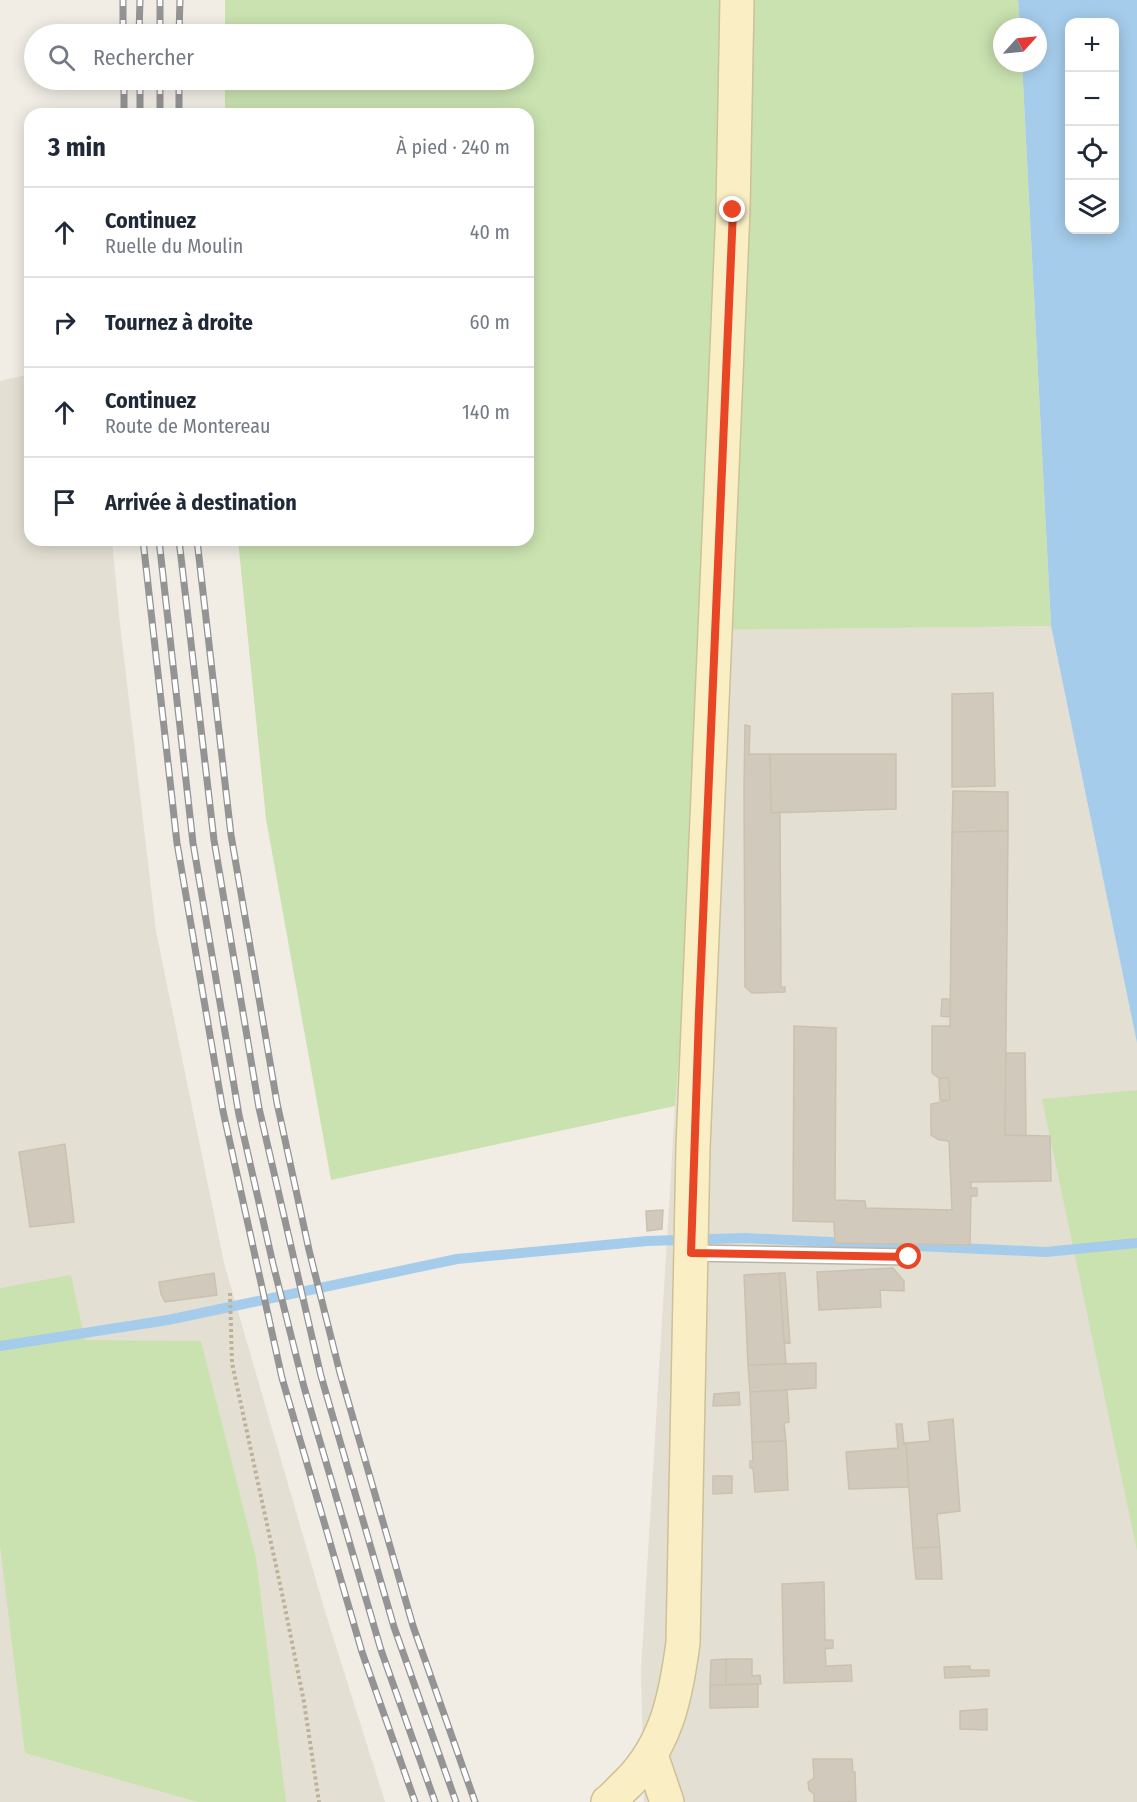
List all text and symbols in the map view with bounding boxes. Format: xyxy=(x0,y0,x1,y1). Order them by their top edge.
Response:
north arrow xyxy=(993,18,1047,72)
map controls xyxy=(1065,18,1119,234)
button: + xyxy=(1065,18,1119,72)
search box xyxy=(24,24,534,90)
icon: search xyxy=(45,41,78,74)
text: Rechercher xyxy=(93,44,194,71)
button: − xyxy=(1065,72,1119,126)
button: locate xyxy=(1065,126,1119,180)
text: 3 min xyxy=(48,132,106,163)
text: À pied · 240 m xyxy=(396,135,510,159)
button: layers xyxy=(1065,180,1119,234)
route end xyxy=(719,196,745,222)
text: Continuez xyxy=(105,207,196,234)
icon: ahead xyxy=(48,216,81,249)
text: 40 m xyxy=(470,220,510,244)
text: Ruelle du Moulin xyxy=(105,234,243,258)
icon: right xyxy=(48,306,81,339)
text: Tournez à droite xyxy=(105,309,253,336)
text: 60 m xyxy=(470,310,510,334)
text: Continuez xyxy=(105,387,196,414)
icon: ahead xyxy=(48,396,81,429)
text: 140 m xyxy=(462,400,510,424)
text: Route de Montereau xyxy=(105,414,270,438)
icon: arrive xyxy=(48,486,81,519)
text: Arrivée à destination xyxy=(105,489,297,516)
route start xyxy=(895,1243,921,1269)

